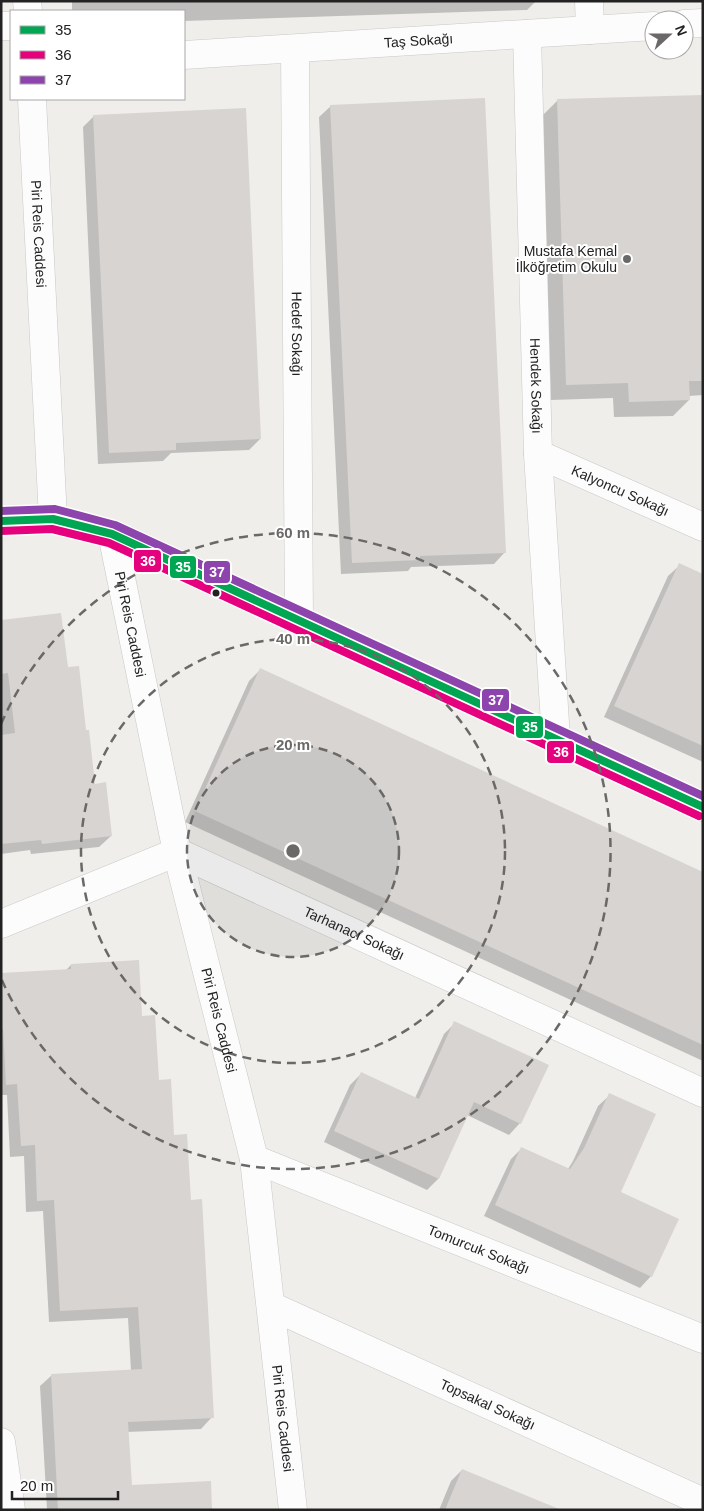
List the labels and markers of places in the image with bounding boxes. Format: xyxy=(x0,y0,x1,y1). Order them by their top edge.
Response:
place label: Mustafa Kemal İlköğretim Okulu xyxy=(516,243,617,275)
marker: Mustafa Kemal İlköğretim Okulu xyxy=(621,253,633,265)
unlabelled marker xyxy=(211,588,221,598)
centre of rings xyxy=(284,842,302,860)

